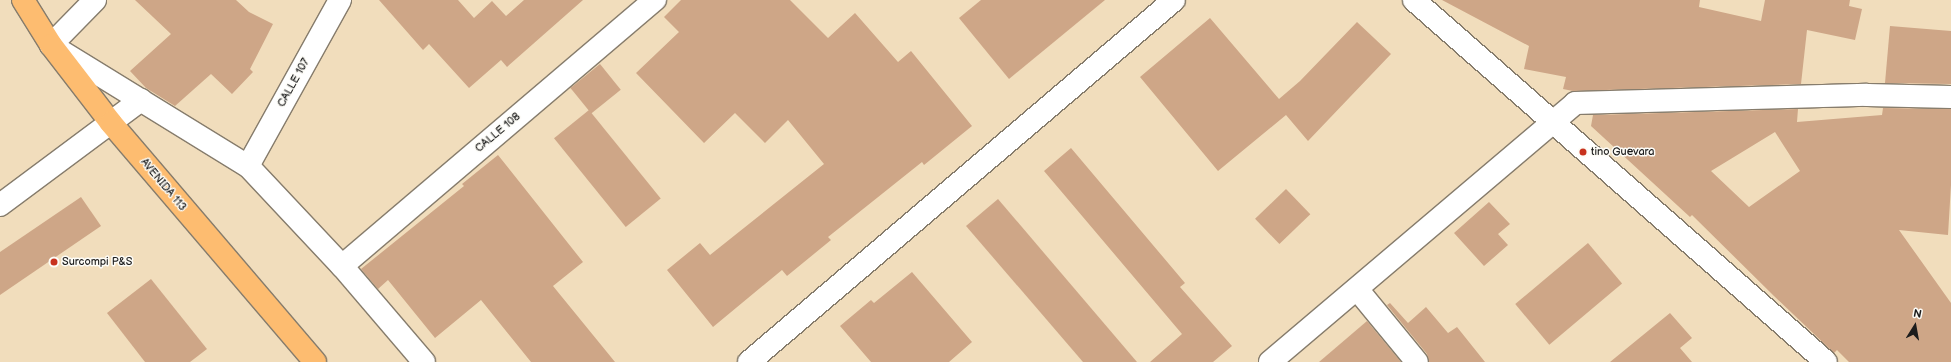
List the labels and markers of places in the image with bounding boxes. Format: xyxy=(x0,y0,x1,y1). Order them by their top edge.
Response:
place label: tino Guevara xyxy=(1591,145,1655,159)
marker: tino Guevara xyxy=(1578,147,1588,157)
place label: Surcompi P&S xyxy=(62,255,133,269)
marker: Surcompi P&S xyxy=(49,257,59,267)

